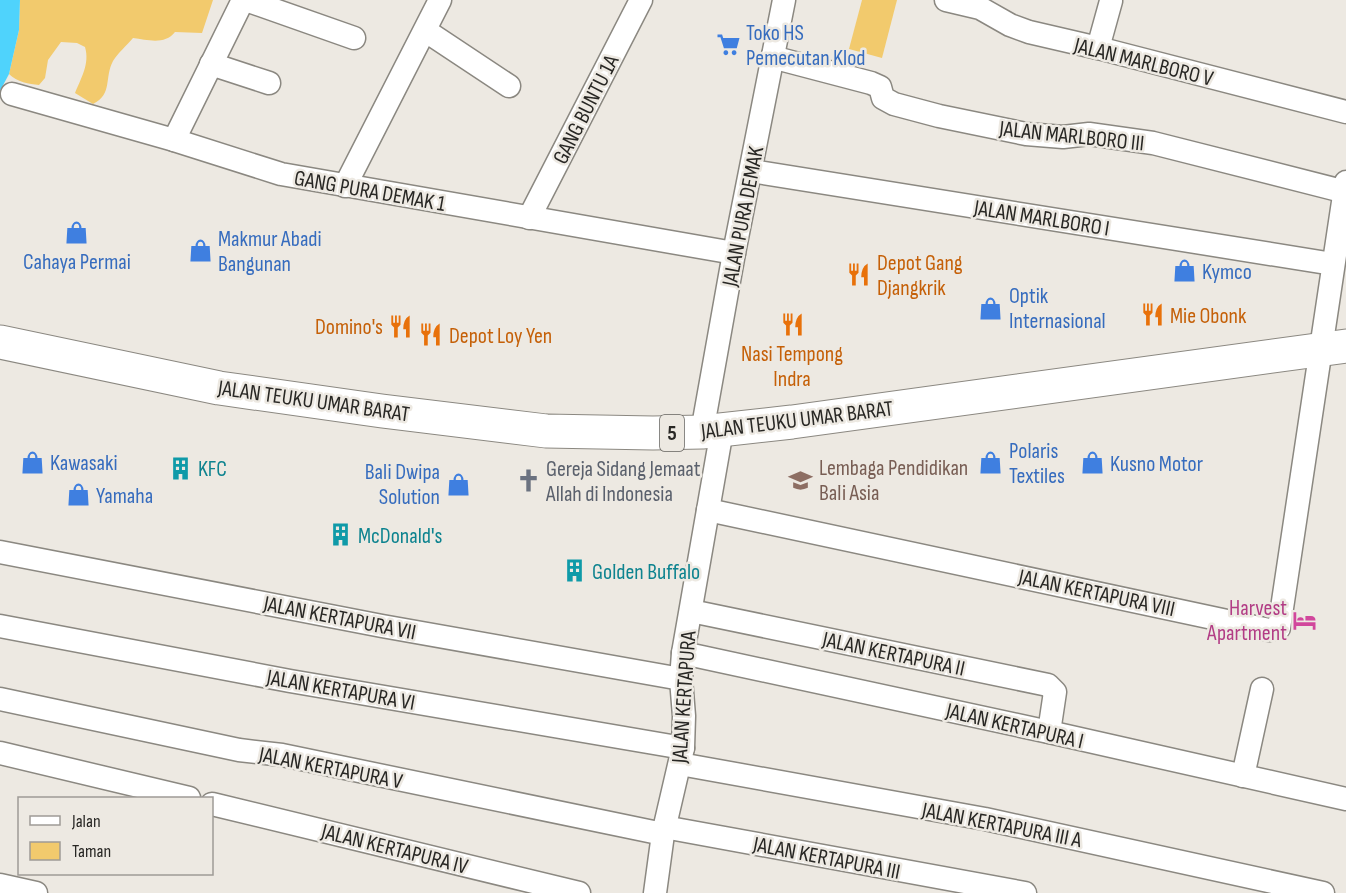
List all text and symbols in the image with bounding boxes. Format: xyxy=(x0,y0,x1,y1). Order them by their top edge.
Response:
place label: Toko HS Pemecutan Klod xyxy=(746,20,865,72)
supermarket icon: Toko HS Pemecutan Klod xyxy=(715,32,741,58)
street label: JALAN MARLBORO V xyxy=(1070,32,1216,93)
street label: GANG BUNTU 1A xyxy=(547,50,626,169)
street label: JALAN MARLBORO III xyxy=(997,115,1146,158)
street label: JALAN PURA DEMAK xyxy=(716,144,770,289)
street label: GANG PURA DEMAK 1 xyxy=(292,165,448,218)
street label: JALAN MARLBORO I xyxy=(971,194,1111,243)
shop icon: Cahaya Permai xyxy=(64,219,90,245)
place label: Makmur Abadi Bangunan xyxy=(218,226,322,278)
shop icon: Makmur Abadi Bangunan xyxy=(187,238,213,264)
place label: Cahaya Permai xyxy=(23,249,131,276)
place label: Depot Gang Djangkrik xyxy=(877,250,963,302)
shop icon: Kymco xyxy=(1171,258,1197,284)
place label: Kymco xyxy=(1202,259,1252,286)
restaurant icon: Depot Gang Djangkrik xyxy=(846,262,872,288)
place label: Optik Internasional xyxy=(1009,283,1106,335)
shop icon: Optik Internasional xyxy=(978,295,1004,321)
restaurant icon: Mie Obonk xyxy=(1139,302,1165,328)
place label: Mie Obonk xyxy=(1170,303,1247,330)
restaurant icon: Nasi Tempong Indra xyxy=(779,311,805,337)
restaurant icon: Domino's xyxy=(388,313,414,339)
place label: Domino's xyxy=(315,314,383,341)
restaurant icon: Depot Loy Yen xyxy=(418,322,444,348)
place label: Depot Loy Yen xyxy=(449,323,552,350)
place label: Nasi Tempong Indra xyxy=(741,341,843,393)
street label: JALAN TEUKU UMAR BARAT xyxy=(215,375,411,428)
street label: JALAN TEUKU UMAR BARAT xyxy=(699,395,895,446)
road number: 5 xyxy=(660,415,684,451)
place label: Polaris Textiles xyxy=(1009,438,1065,490)
shop icon: Kawasaki xyxy=(19,449,45,475)
place label: Kawasaki xyxy=(50,450,118,477)
shop icon: Polaris Textiles xyxy=(978,450,1004,476)
shop icon: Kusno Motor xyxy=(1079,450,1105,476)
place label: Kusno Motor xyxy=(1110,451,1203,478)
building icon: KFC xyxy=(167,455,193,481)
place label: Lembaga Pendidikan Bali Asia xyxy=(819,455,968,507)
place label: KFC xyxy=(198,456,227,483)
place label: Gereja Sidang Jemaat Allah di Indonesia xyxy=(545,456,701,508)
place label: Bali Dwipa Solution xyxy=(365,459,440,511)
school or university icon: Lembaga Pendidikan Bali Asia xyxy=(788,467,814,493)
church icon: Gereja Sidang Jemaat Allah di Indonesia xyxy=(515,468,541,494)
shop icon: Bali Dwipa Solution xyxy=(445,471,471,497)
shop icon: Yamaha xyxy=(65,482,91,508)
place label: Yamaha xyxy=(96,483,153,510)
building icon: McDonald's xyxy=(327,522,353,548)
place label: McDonald's xyxy=(358,523,442,550)
building icon: Golden Buffalo xyxy=(561,558,587,584)
place label: Golden Buffalo xyxy=(592,559,700,586)
street label: JALAN KERTAPURA VIII xyxy=(1015,564,1177,623)
street label: JALAN KERTAPURA VII xyxy=(260,590,418,646)
place label: Harvest Apartment xyxy=(1206,595,1287,647)
hotel icon: Harvest Apartment xyxy=(1292,607,1318,633)
street label: JALAN KERTAPURA II xyxy=(819,626,967,683)
street label: JALAN KERTAPURA xyxy=(666,630,703,765)
street label: JALAN KERTAPURA VI xyxy=(264,664,417,717)
street label: JALAN KERTAPURA I xyxy=(942,697,1086,755)
street label: JALAN KERTAPURA V xyxy=(256,741,405,796)
legend xyxy=(18,797,213,875)
street label: JALAN KERTAPURA III A xyxy=(919,797,1084,854)
text: Jalan xyxy=(71,811,101,832)
street label: JALAN KERTAPURA IV xyxy=(318,818,471,881)
street label: JALAN KERTAPURA III xyxy=(750,831,902,886)
text: Taman xyxy=(72,841,111,862)

